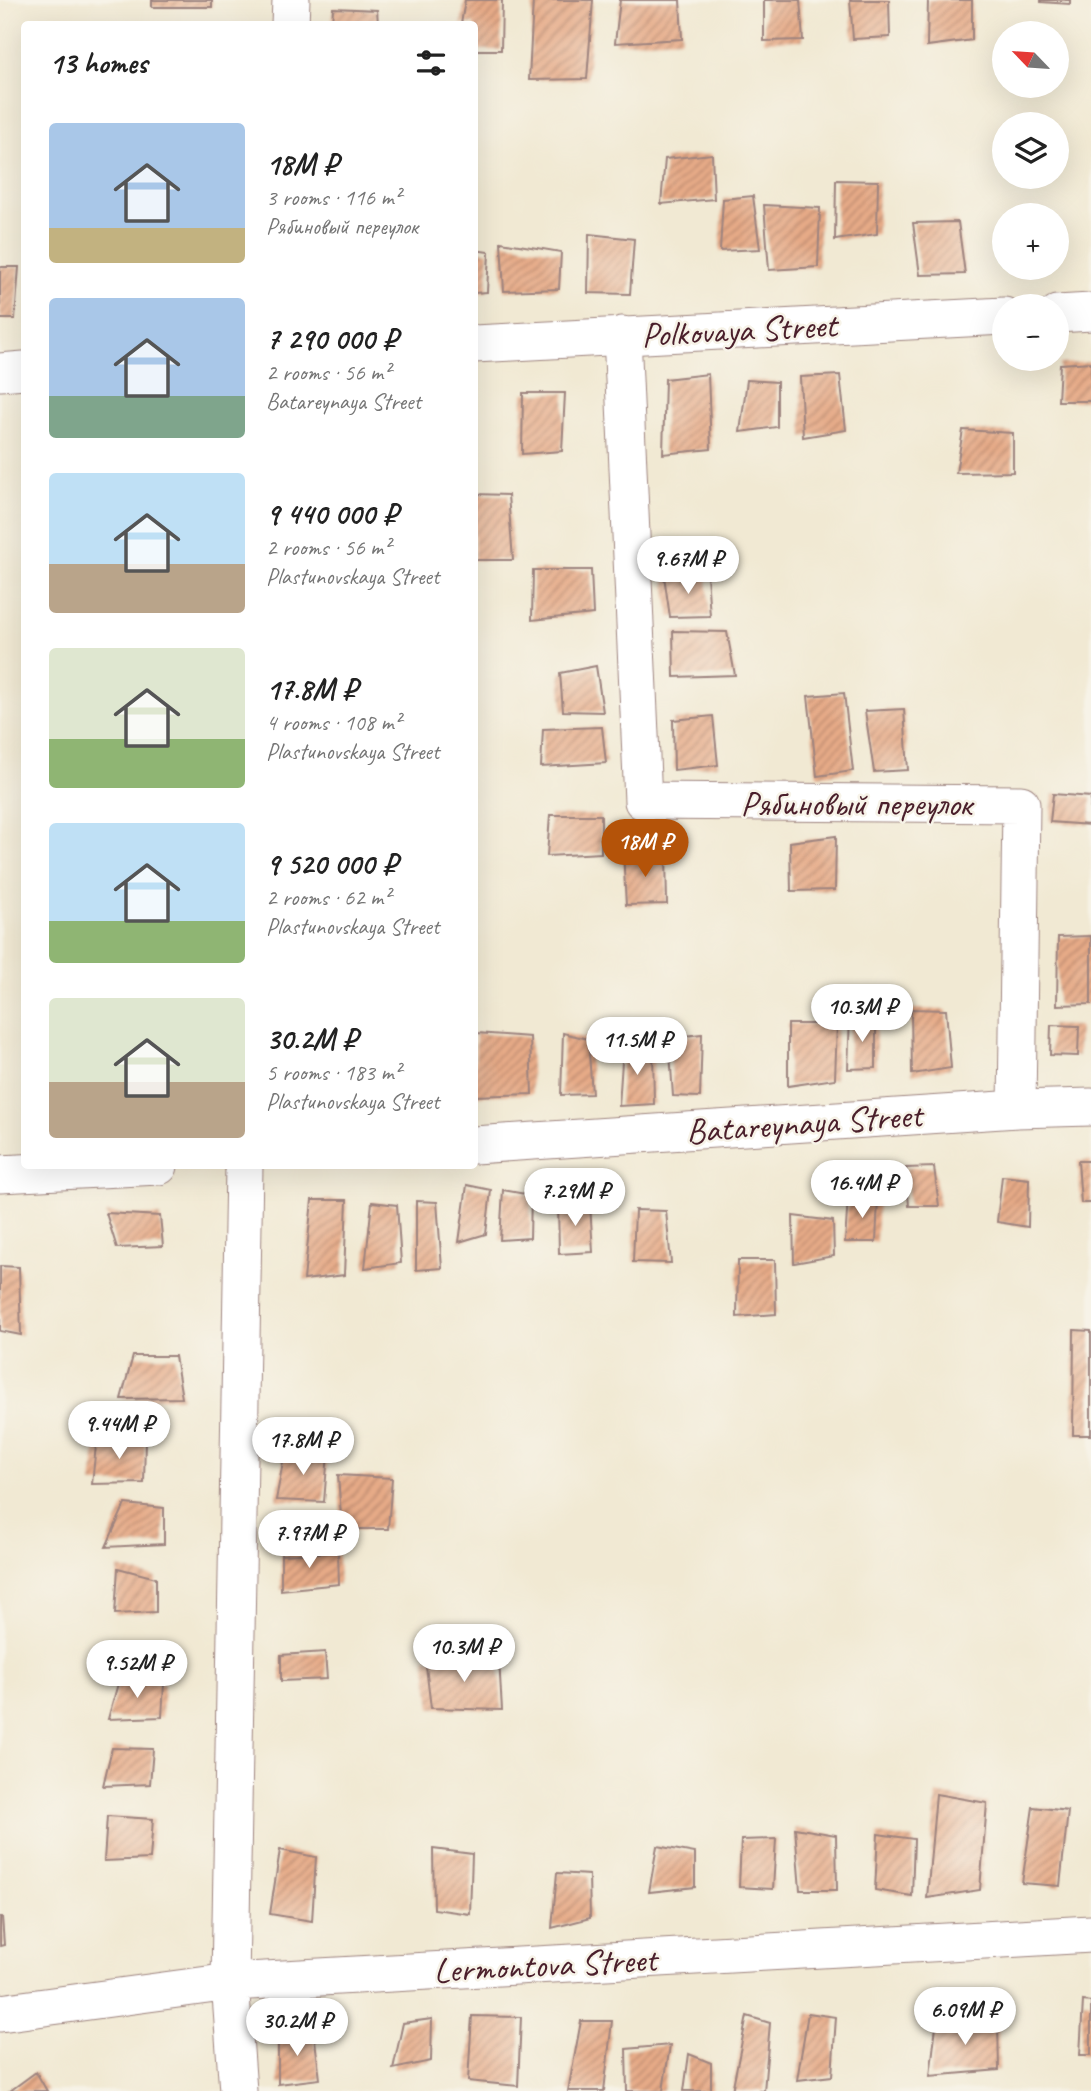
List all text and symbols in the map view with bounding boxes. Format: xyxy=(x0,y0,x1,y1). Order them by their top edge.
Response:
north arrow xyxy=(992,21,1069,98)
map controls xyxy=(992,21,1069,371)
text: 13 homes xyxy=(49,44,147,82)
icon: filters xyxy=(412,44,450,82)
button: layers xyxy=(992,112,1069,189)
text: 18M ₽ xyxy=(266,145,338,183)
icon: home xyxy=(105,151,189,235)
text: 3 rooms · 116 m² xyxy=(266,183,401,212)
button: + xyxy=(992,203,1069,280)
text: Рябиновый переулок xyxy=(266,212,418,241)
button: − xyxy=(992,294,1069,371)
street label: Polkovaya Street xyxy=(640,302,841,358)
text: 7 290 000 ₽ xyxy=(266,320,397,358)
icon: home xyxy=(105,326,189,410)
text: 2 rooms · 56 m² xyxy=(266,358,390,387)
text: Batareynaya Street xyxy=(266,387,421,416)
text: 9 440 000 ₽ xyxy=(266,495,397,533)
icon: home xyxy=(105,501,189,585)
text: 2 rooms · 56 m² xyxy=(266,533,390,562)
pin: 9.67M ₽ xyxy=(623,536,753,596)
text: 9.67M ₽ xyxy=(653,544,723,573)
text: Plastunovskaya Street xyxy=(266,562,439,591)
text: 17.8M ₽ xyxy=(266,670,357,708)
icon: home xyxy=(105,676,189,760)
text: 4 rooms · 108 m² xyxy=(266,708,401,737)
text: Plastunovskaya Street xyxy=(266,737,439,766)
street label: Рябиновый переулок xyxy=(740,781,975,826)
pin: 18M ₽ xyxy=(596,820,694,879)
text: 18M ₽ xyxy=(618,827,672,856)
text: 9 520 000 ₽ xyxy=(266,845,397,883)
icon: home xyxy=(105,851,189,935)
text: 2 rooms · 62 m² xyxy=(266,883,390,912)
text: Plastunovskaya Street xyxy=(266,912,439,941)
pin: 10.3M ₽ xyxy=(797,984,927,1044)
text: 10.3M ₽ xyxy=(827,992,897,1021)
pin: 11.5M ₽ xyxy=(572,1018,702,1077)
text: 30.2M ₽ xyxy=(266,1020,357,1058)
text: 11.5M ₽ xyxy=(602,1025,672,1054)
icon: home xyxy=(105,1026,189,1110)
text: 5 rooms · 183 m² xyxy=(266,1058,401,1087)
text: Plastunovskaya Street xyxy=(266,1087,439,1116)
street label: Batareynaya Street xyxy=(685,1092,927,1154)
pin: 16.4M ₽ xyxy=(797,1160,927,1220)
pin: 7.29M ₽ xyxy=(510,1168,640,1228)
text: 16.4M ₽ xyxy=(827,1168,897,1197)
text: 7.29M ₽ xyxy=(540,1176,610,1205)
pin: 9.44M ₽ xyxy=(54,1402,184,1461)
text: 9.44M ₽ xyxy=(84,1409,154,1438)
pin: 17.8M ₽ xyxy=(238,1418,368,1477)
text: 17.8M ₽ xyxy=(268,1425,338,1454)
pin: 7.97M ₽ xyxy=(244,1510,374,1570)
text: 7.97M ₽ xyxy=(274,1518,344,1547)
pin: 10.3M ₽ xyxy=(399,1624,529,1684)
text: 10.3M ₽ xyxy=(429,1632,499,1661)
pin: 9.52M ₽ xyxy=(72,1640,202,1700)
text: 9.52M ₽ xyxy=(102,1648,172,1677)
street label: Lermontova Street xyxy=(432,1937,661,1993)
pin: 6.09M ₽ xyxy=(900,1988,1030,2047)
text: 6.09M ₽ xyxy=(930,1995,1000,2024)
pin: 30.2M ₽ xyxy=(232,1998,362,2058)
text: 30.2M ₽ xyxy=(262,2006,332,2035)

